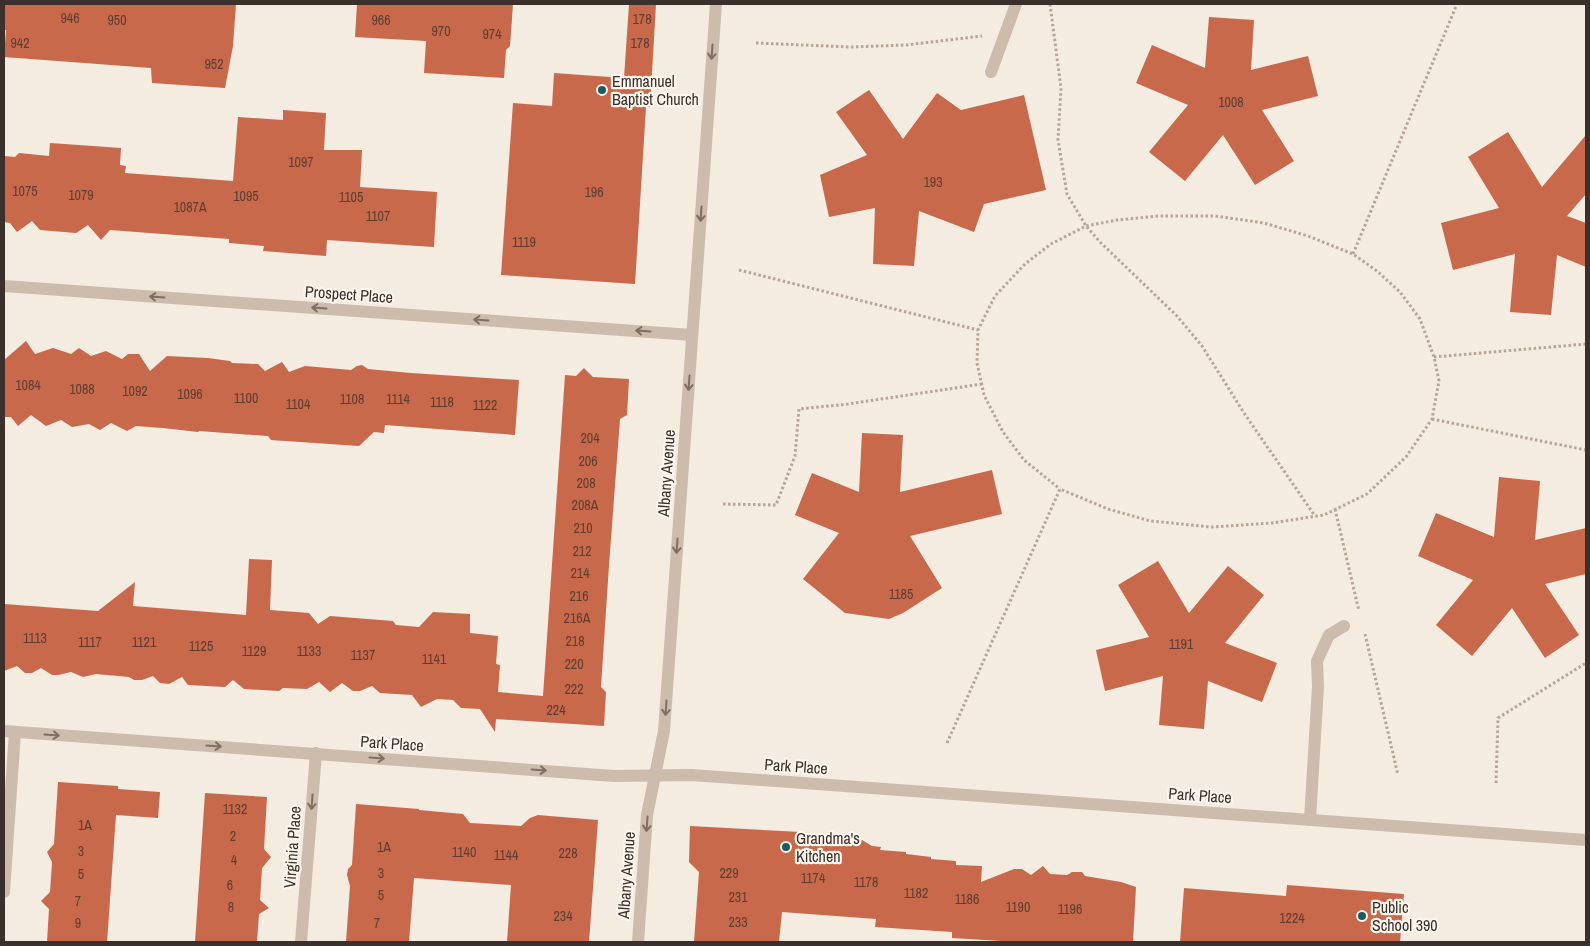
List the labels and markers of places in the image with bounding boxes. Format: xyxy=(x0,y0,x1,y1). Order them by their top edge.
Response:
place label: Emmanuel Baptist Church xyxy=(612,70,699,110)
marker: Emmanuel Baptist Church xyxy=(596,84,608,96)
place label: Grandma's Kitchen xyxy=(796,827,860,867)
marker: Grandma's Kitchen xyxy=(780,841,792,853)
place label: Public School 390 xyxy=(1372,896,1438,936)
marker: Public School 390 xyxy=(1356,910,1368,922)

